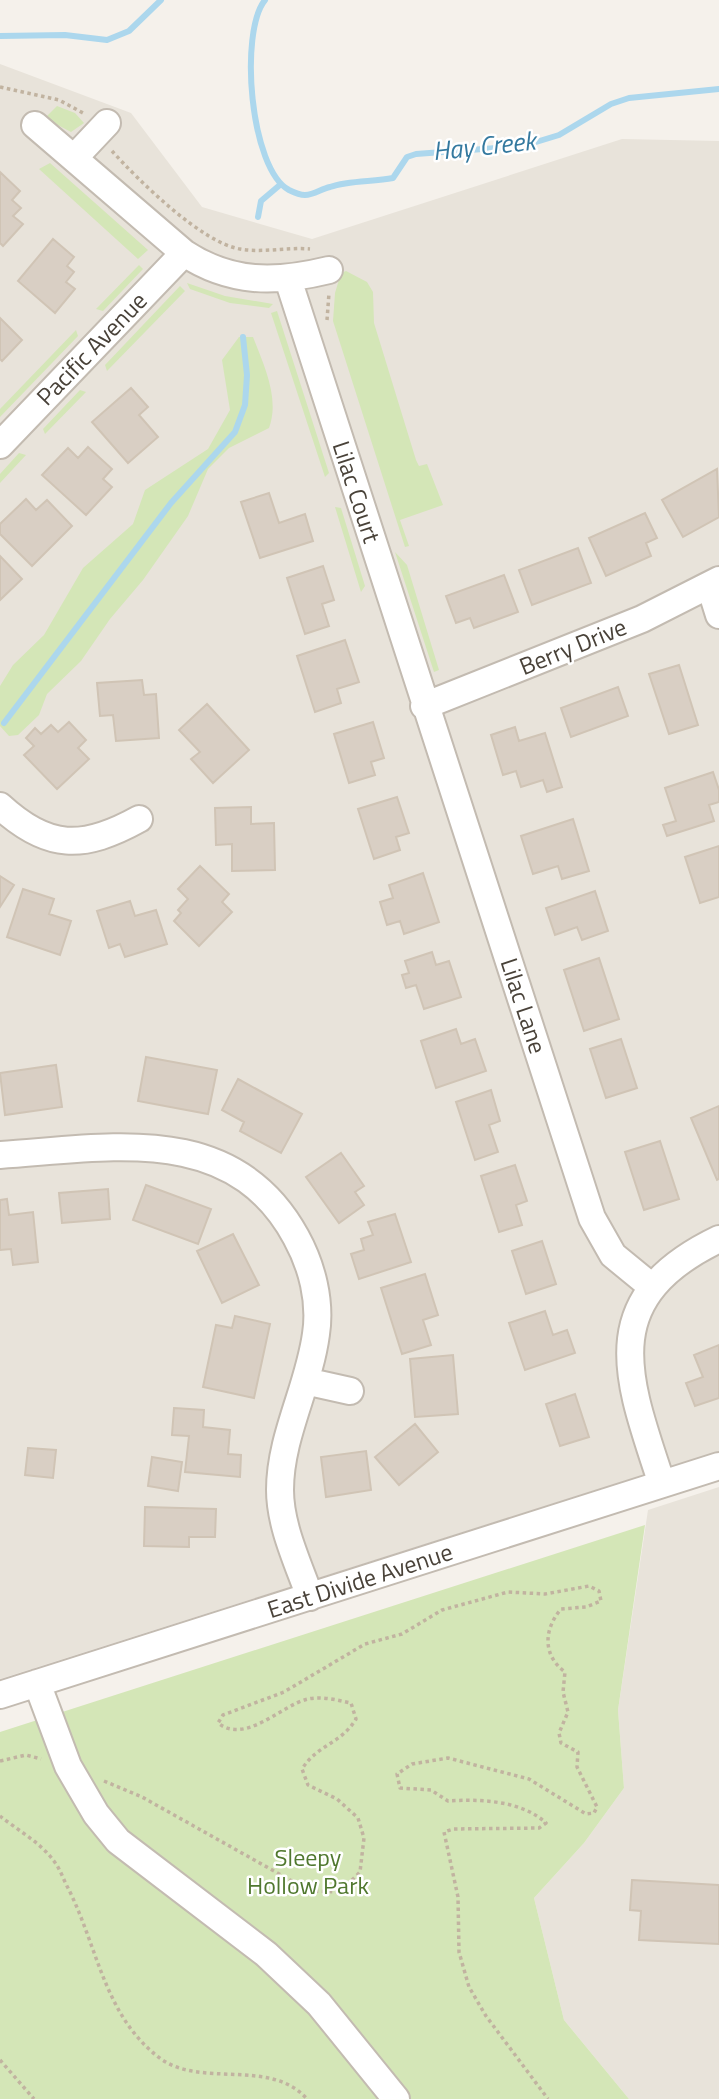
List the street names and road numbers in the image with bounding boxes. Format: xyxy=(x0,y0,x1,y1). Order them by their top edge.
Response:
street label: Pacific Avenue xyxy=(28,283,155,413)
street label: Lilac Court xyxy=(324,436,390,548)
street label: Berry Drive xyxy=(514,608,632,684)
street label: Lilac Lane xyxy=(492,953,556,1058)
street label: East Divide Avenue xyxy=(262,1533,457,1627)

